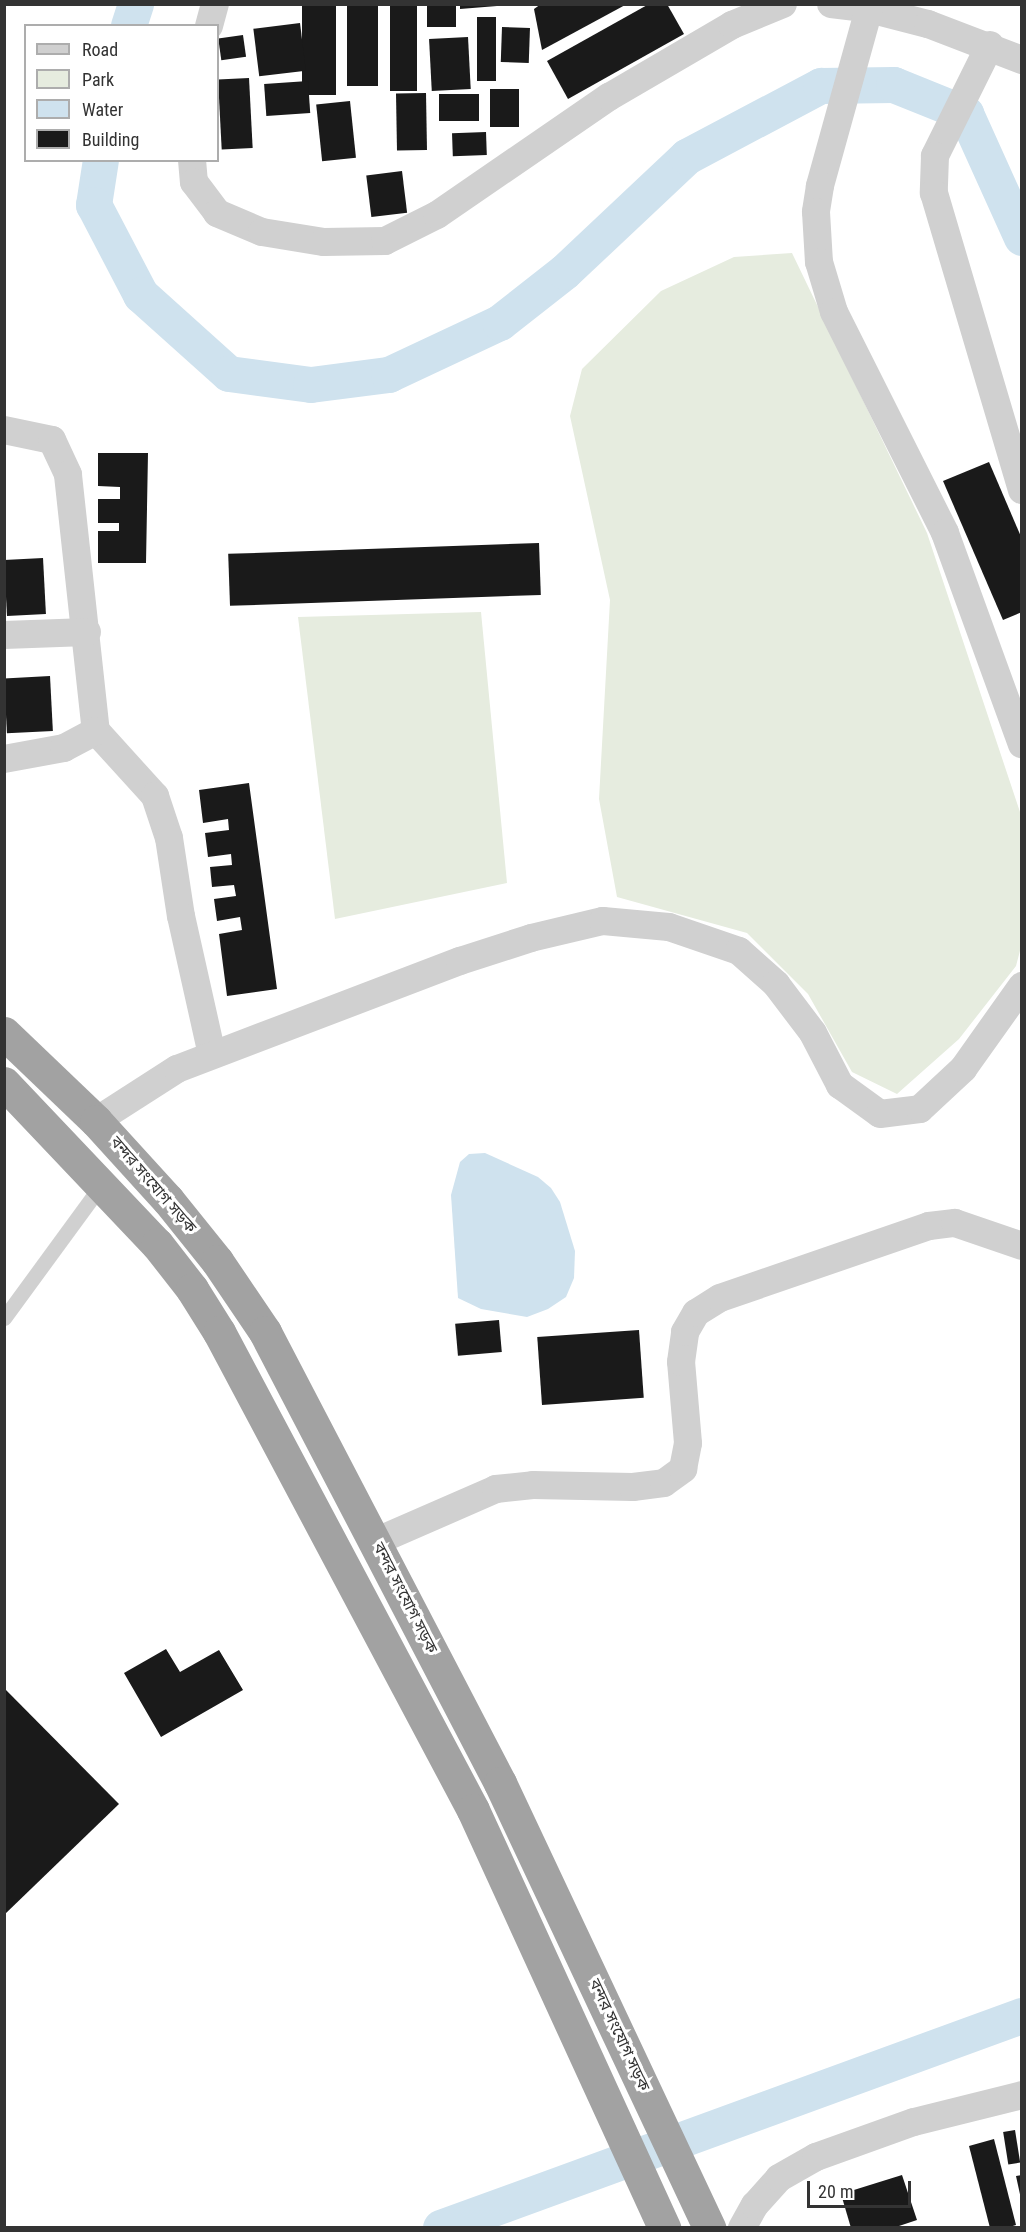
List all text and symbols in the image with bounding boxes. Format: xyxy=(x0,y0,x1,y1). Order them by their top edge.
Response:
legend xyxy=(24,24,219,162)
text: Road xyxy=(82,39,118,60)
text: Park xyxy=(82,69,114,90)
text: Water xyxy=(82,99,123,120)
text: Building xyxy=(82,129,139,150)
street label: বন্দর সংযোগ সড়ক xyxy=(106,1133,200,1237)
street label: বন্দর সংযোগ সড়ক xyxy=(369,1539,441,1657)
street label: বন্দর সংযোগ সড়ক xyxy=(585,1976,653,2094)
scale bar xyxy=(810,2169,914,2207)
text: 20 m xyxy=(818,2181,853,2202)

